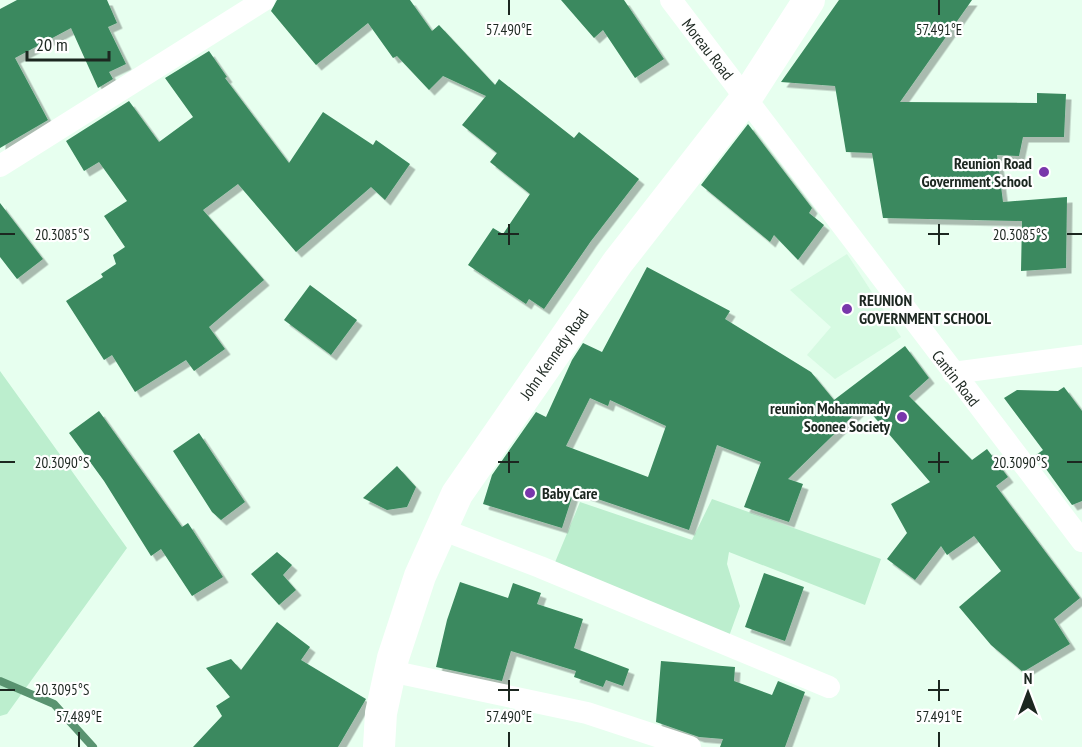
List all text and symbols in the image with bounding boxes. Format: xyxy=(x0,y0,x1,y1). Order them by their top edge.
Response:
street label: Moreau Road xyxy=(678,14,738,84)
text: 57.490°E xyxy=(486,20,532,39)
text: 57.491°E xyxy=(916,20,962,39)
scale bar xyxy=(27,24,110,62)
text: 20 m xyxy=(36,33,68,56)
place label: Reunion Road Government School xyxy=(921,153,1032,191)
marker: Reunion Road Government School xyxy=(1037,165,1051,179)
text: 20.3085°S xyxy=(35,225,89,244)
text: 20.3085°S xyxy=(993,225,1047,244)
place label: REUNION GOVERNMENT SCHOOL xyxy=(859,290,991,328)
marker: REUNION GOVERNMENT SCHOOL xyxy=(840,302,854,316)
street label: John Kennedy Road xyxy=(515,305,593,404)
street label: Cantin Road xyxy=(928,346,984,410)
place label: reunion Mohammady Soonee Society xyxy=(770,398,891,436)
marker: reunion Mohammady Soonee Society xyxy=(895,410,909,424)
text: 20.3090°S xyxy=(35,453,89,472)
text: 20.3090°S xyxy=(993,453,1047,472)
place label: Baby Care xyxy=(542,483,598,503)
marker: Baby Care xyxy=(523,486,537,500)
north arrow xyxy=(998,663,1058,723)
text: N xyxy=(1024,668,1032,688)
text: 20.3095°S xyxy=(35,680,89,699)
text: 57.489°E xyxy=(56,707,102,726)
text: 57.490°E xyxy=(486,707,532,726)
text: 57.491°E xyxy=(916,707,962,726)

